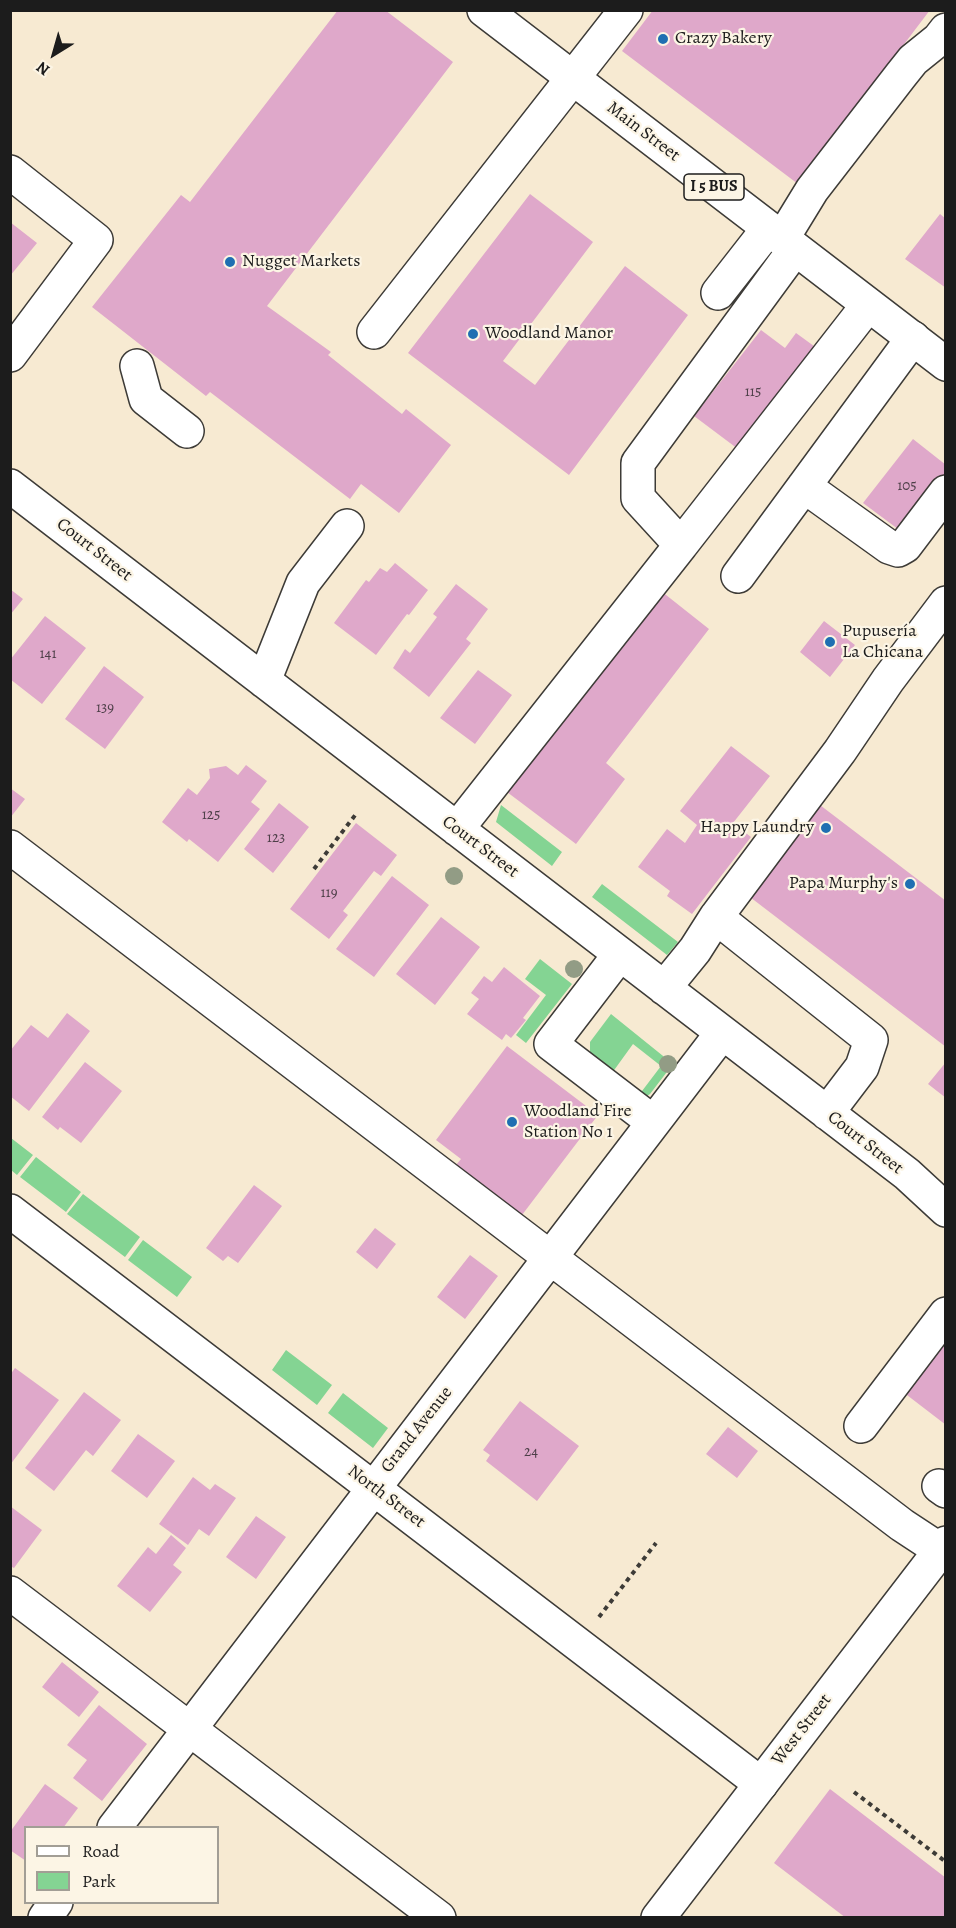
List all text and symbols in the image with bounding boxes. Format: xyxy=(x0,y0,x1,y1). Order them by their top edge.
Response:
north arrow xyxy=(24,24,84,84)
place label: Crazy Bakery xyxy=(675,28,772,50)
marker: Crazy Bakery xyxy=(656,32,670,46)
text: N xyxy=(32,56,54,81)
street label: Main Street xyxy=(602,97,684,167)
road number: I 5 BUS xyxy=(684,174,744,200)
place label: Nugget Markets xyxy=(242,251,360,273)
marker: Nugget Markets xyxy=(223,255,237,269)
place label: Woodland Manor xyxy=(485,323,613,345)
marker: Woodland Manor xyxy=(466,327,480,341)
house number: 115 xyxy=(745,383,761,401)
house number: 105 xyxy=(897,477,917,495)
street label: Court Street xyxy=(52,514,136,586)
place label: Pupusería La Chicana xyxy=(842,621,923,664)
marker: Pupusería La Chicana xyxy=(823,635,837,649)
house number: 141 xyxy=(39,645,57,663)
house number: 139 xyxy=(96,699,114,717)
house number: 125 xyxy=(202,806,220,824)
street label: Court Street xyxy=(437,811,523,883)
place label: Happy Laundry xyxy=(700,817,814,839)
marker: Happy Laundry xyxy=(819,821,833,835)
house number: 123 xyxy=(267,829,285,847)
place label: Papa Murphy's xyxy=(789,873,898,895)
marker: Papa Murphy's xyxy=(903,877,917,891)
house number: 119 xyxy=(320,884,338,902)
place label: Woodland Fire Station No 1 xyxy=(524,1101,632,1144)
street label: Court Street xyxy=(823,1107,907,1179)
marker: Woodland Fire Station No 1 xyxy=(505,1115,519,1129)
street label: Grand Avenue xyxy=(377,1383,457,1477)
house number: 24 xyxy=(524,1443,538,1461)
street label: North Street xyxy=(343,1461,429,1533)
street label: West Street xyxy=(767,1690,837,1770)
legend xyxy=(24,1826,219,1904)
text: Road xyxy=(82,1839,119,1863)
text: Park xyxy=(82,1869,116,1893)

